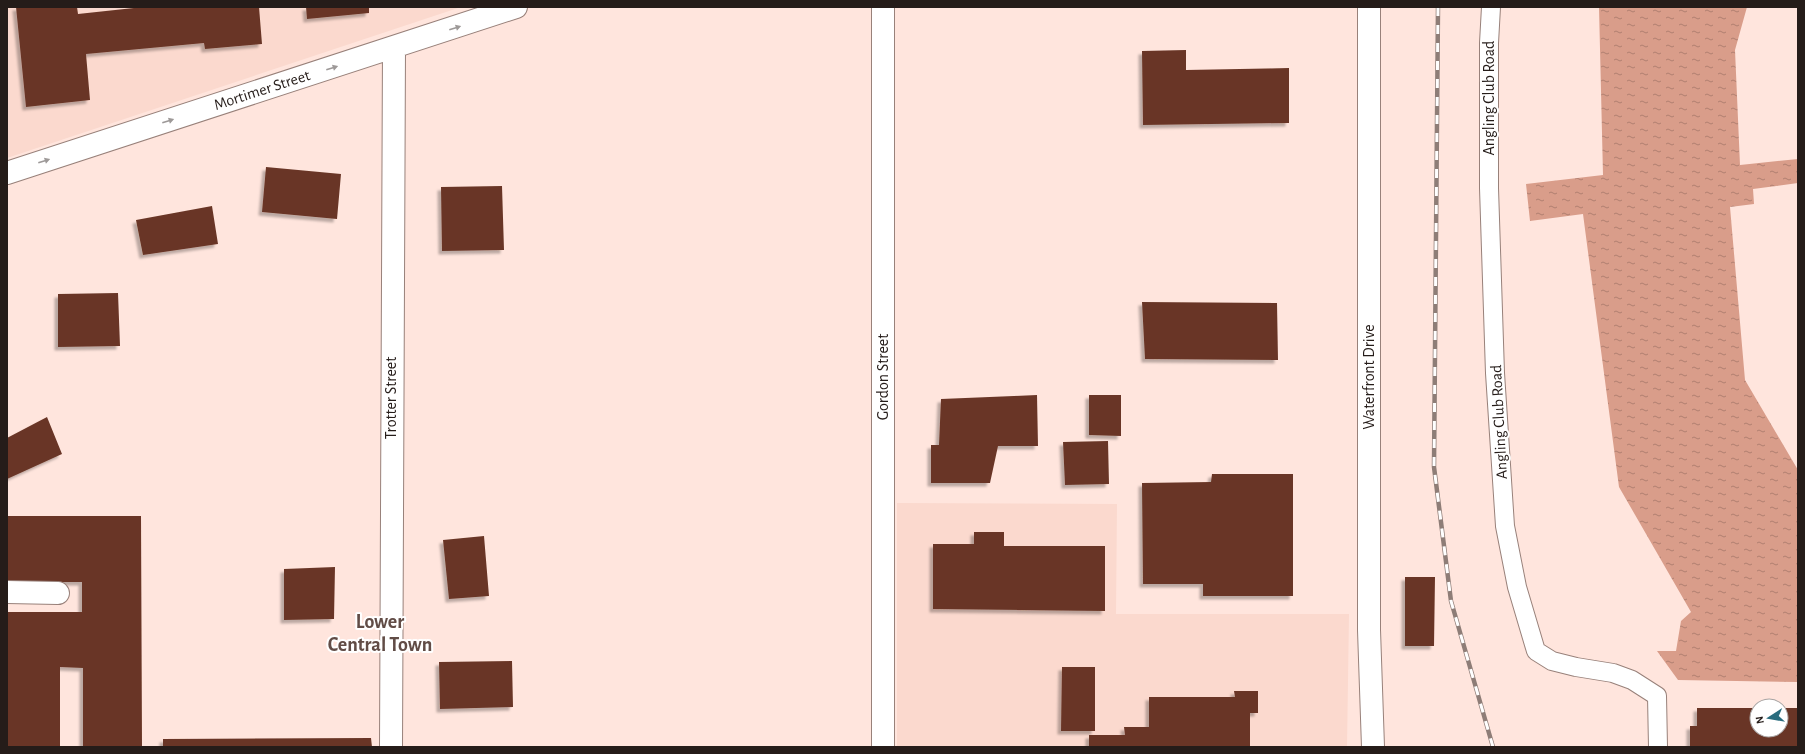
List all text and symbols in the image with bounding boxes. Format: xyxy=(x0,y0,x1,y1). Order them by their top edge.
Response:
one-way arrow xyxy=(449,24,461,30)
street label: Angling Club Road xyxy=(1481,41,1497,155)
one-way arrow xyxy=(326,65,338,71)
street label: Mortimer Street xyxy=(212,67,312,113)
one-way arrow xyxy=(162,118,174,124)
one-way arrow xyxy=(38,157,50,163)
street label: Waterfront Drive xyxy=(1361,324,1377,430)
street label: Gordon Street xyxy=(875,334,891,420)
street label: Trotter Street xyxy=(383,357,399,439)
street label: Angling Club Road xyxy=(1488,364,1510,480)
district label: Lower Central Town xyxy=(328,612,432,655)
north arrow xyxy=(1749,698,1789,738)
text: N xyxy=(1754,715,1766,725)

